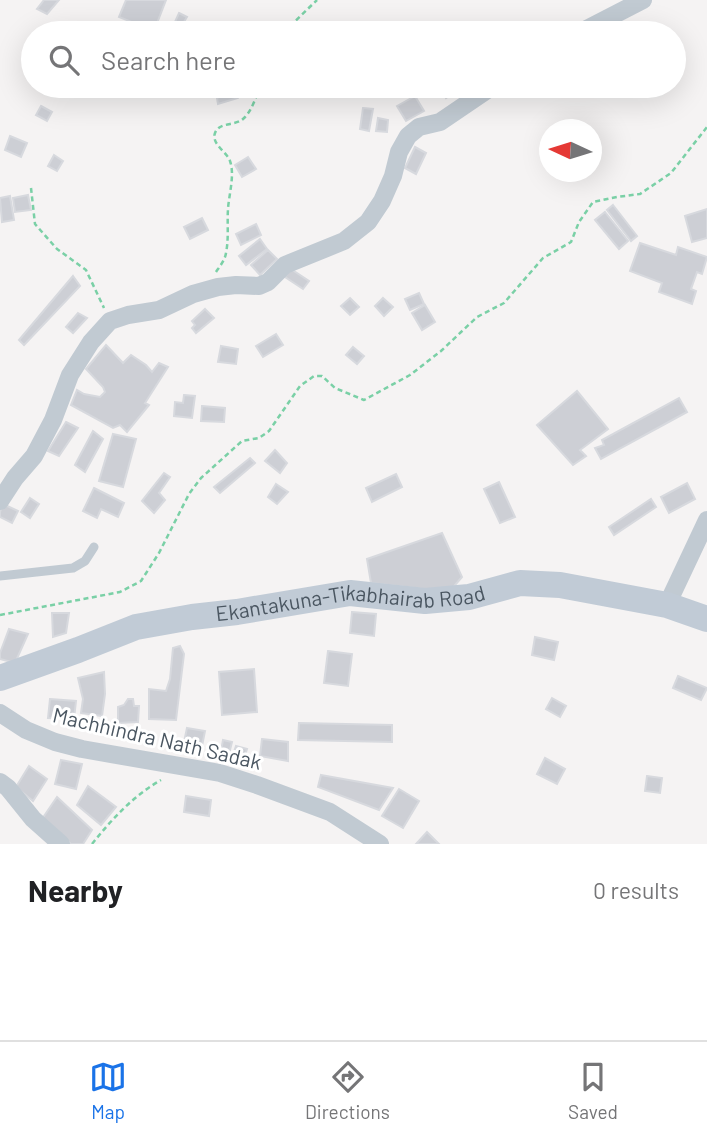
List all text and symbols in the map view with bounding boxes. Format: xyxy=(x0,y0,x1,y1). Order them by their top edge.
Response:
search box xyxy=(21,21,686,98)
icon: search xyxy=(45,41,83,79)
text: Search here xyxy=(101,44,236,75)
north arrow xyxy=(539,119,602,182)
street label: Ekantakuna-Tikabhairab Road xyxy=(214,579,488,625)
street label: Machhindra Nath Sadak xyxy=(51,701,264,774)
text: Nearby xyxy=(28,872,123,908)
text: 0 results xyxy=(593,876,679,904)
tab: Map xyxy=(89,1058,127,1123)
tab: Directions xyxy=(305,1058,390,1123)
tab: Saved xyxy=(568,1058,618,1123)

